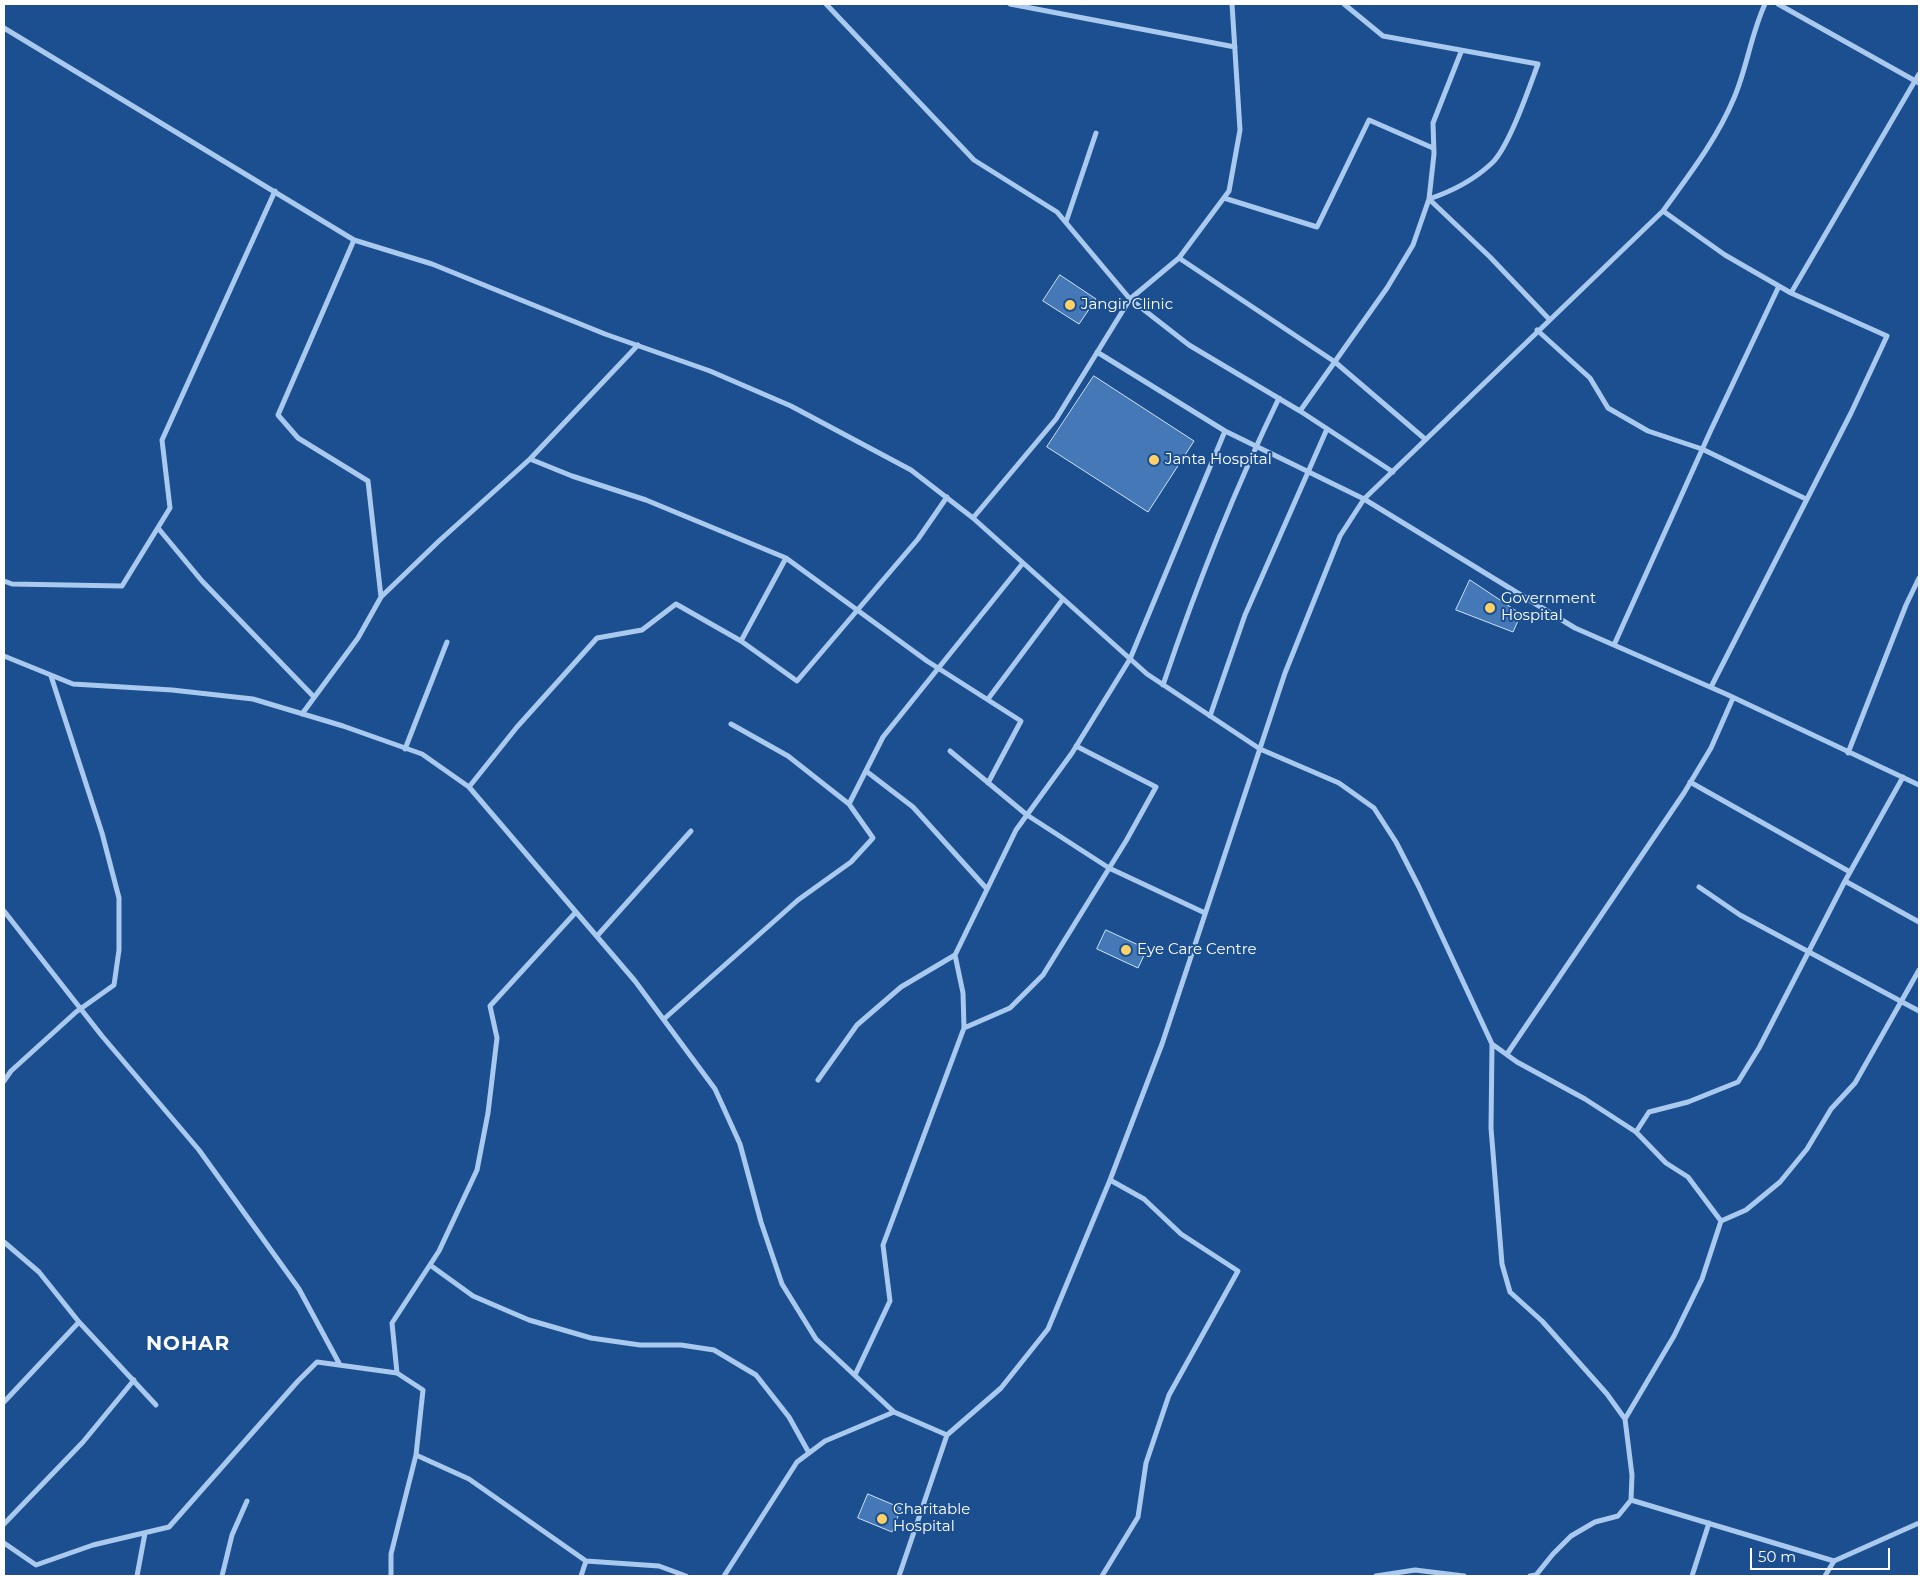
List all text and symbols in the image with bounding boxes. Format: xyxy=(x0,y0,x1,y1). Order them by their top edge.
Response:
place label: Jangir Clinic xyxy=(1081,296,1173,314)
marker: Jangir Clinic xyxy=(1063,298,1077,312)
place label: Janta Hospital xyxy=(1165,451,1272,469)
marker: Janta Hospital xyxy=(1147,453,1161,467)
place label: Government Hospital xyxy=(1501,590,1596,625)
marker: Government Hospital xyxy=(1483,601,1497,615)
place label: Eye Care Centre xyxy=(1137,941,1257,959)
marker: Eye Care Centre xyxy=(1119,943,1133,957)
district label: NOHAR xyxy=(145,1332,231,1356)
place label: Charitable Hospital xyxy=(893,1501,970,1536)
marker: Charitable Hospital xyxy=(875,1512,889,1526)
scale bar xyxy=(1753,1538,1893,1570)
text: 50 m xyxy=(1758,1547,1796,1566)

